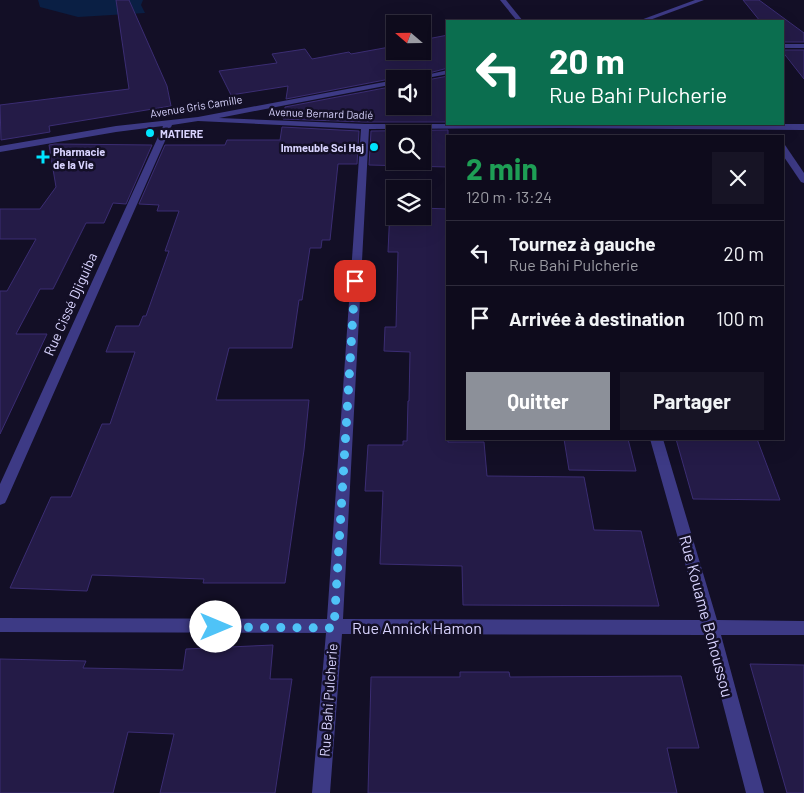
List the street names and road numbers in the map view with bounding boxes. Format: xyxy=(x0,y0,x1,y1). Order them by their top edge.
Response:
street label: Avenue Gris Camille xyxy=(149,92,243,120)
street label: Avenue Bernard Dadié xyxy=(268,105,374,121)
street label: Rue Cissé Djiguiba xyxy=(40,250,100,358)
street label: Rue Kouame Bohoussou xyxy=(676,533,738,699)
street label: Rue Annick Hamon xyxy=(352,618,482,637)
street label: Rue Bahi Pulcherie xyxy=(316,643,340,757)

